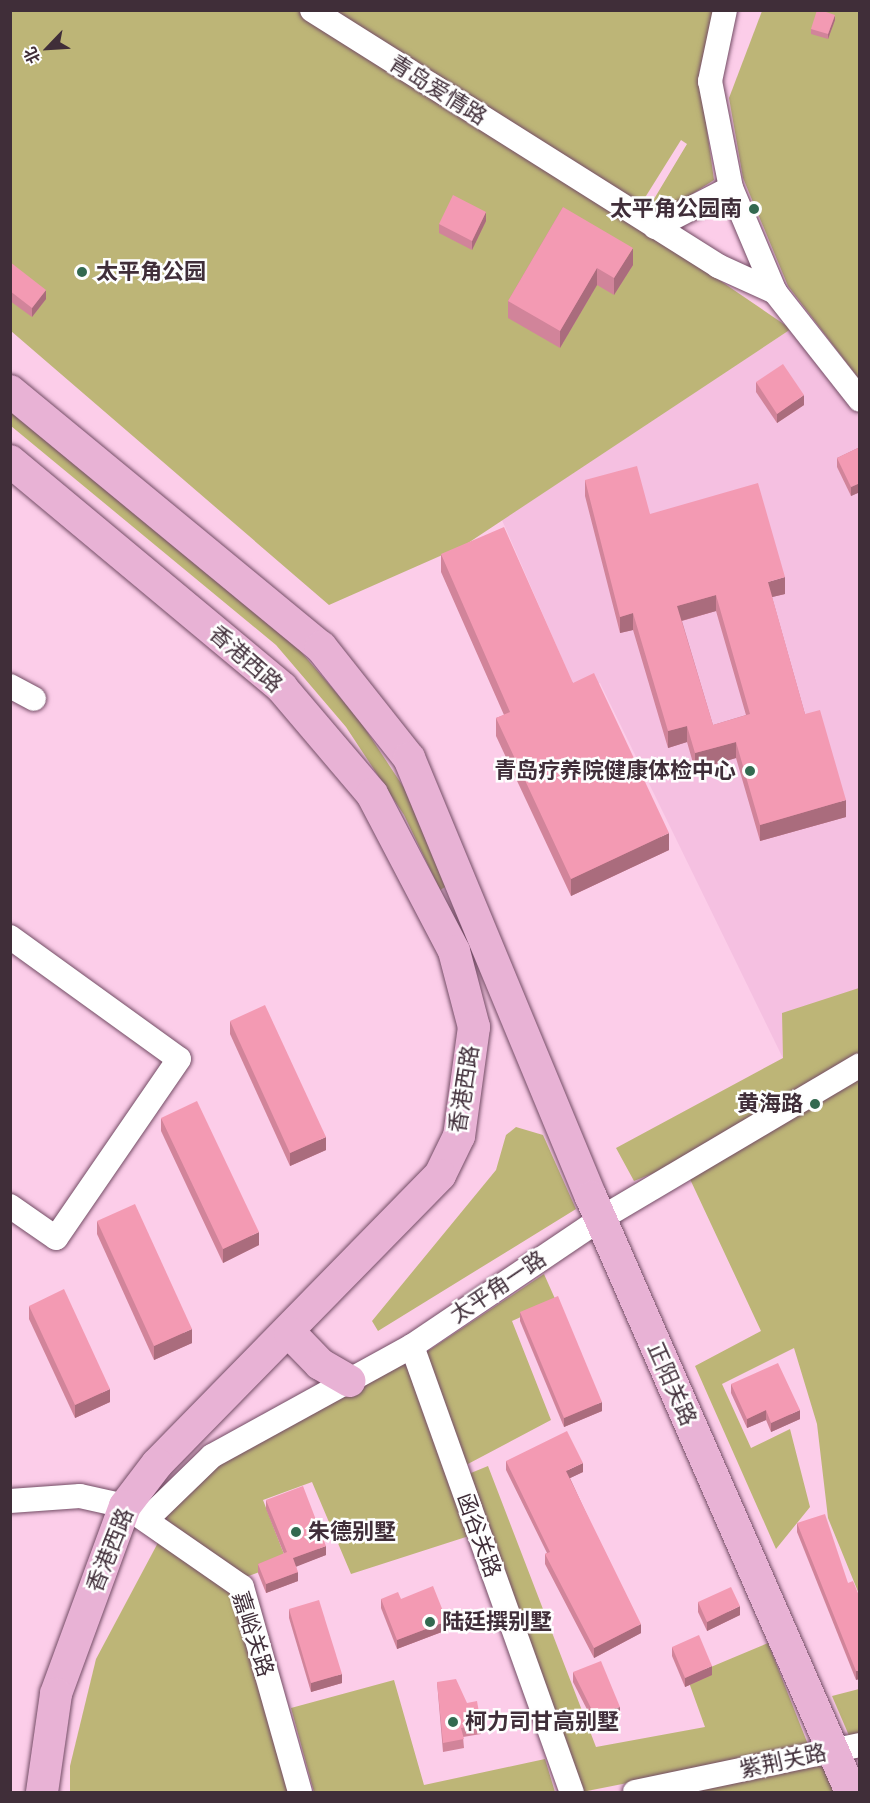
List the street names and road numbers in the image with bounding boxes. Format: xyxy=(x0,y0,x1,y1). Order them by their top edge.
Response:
street label: 青岛爱情路 xyxy=(384,50,492,130)
street label: 香港西路 xyxy=(204,620,288,698)
street label: 香港西路 xyxy=(444,1043,484,1135)
street label: 太平角一路 xyxy=(445,1245,551,1329)
street label: 正阳关路 xyxy=(642,1338,702,1430)
street label: 函谷关路 xyxy=(452,1489,506,1581)
street label: 香港西路 xyxy=(81,1504,139,1596)
street label: 嘉峪关路 xyxy=(227,1588,279,1680)
street label: 紫荆关路 xyxy=(737,1739,829,1783)

